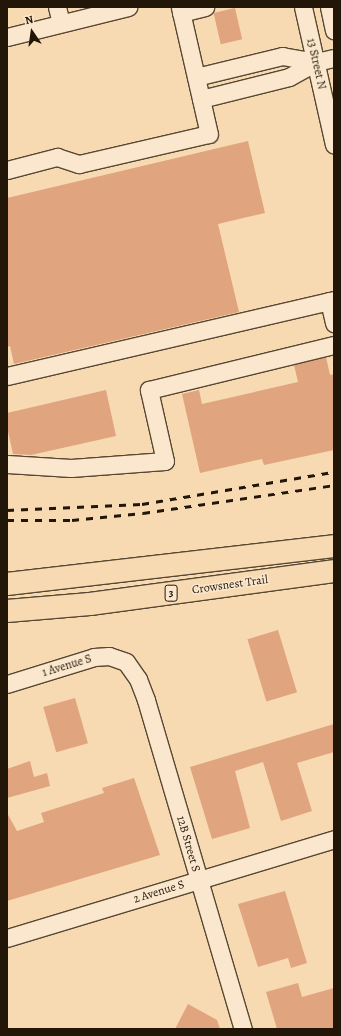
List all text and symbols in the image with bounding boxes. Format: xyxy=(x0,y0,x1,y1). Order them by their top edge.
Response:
north arrow xyxy=(12,12,52,52)
text: N xyxy=(24,12,35,28)
street label: 13 Street N xyxy=(303,37,329,91)
street label: Crowsnest Trail xyxy=(191,573,269,597)
road number: 3 xyxy=(164,584,178,602)
street label: 1 Avenue S xyxy=(41,652,93,680)
street label: 12B Street S xyxy=(173,814,203,874)
street label: 2 Avenue S xyxy=(132,877,186,907)

